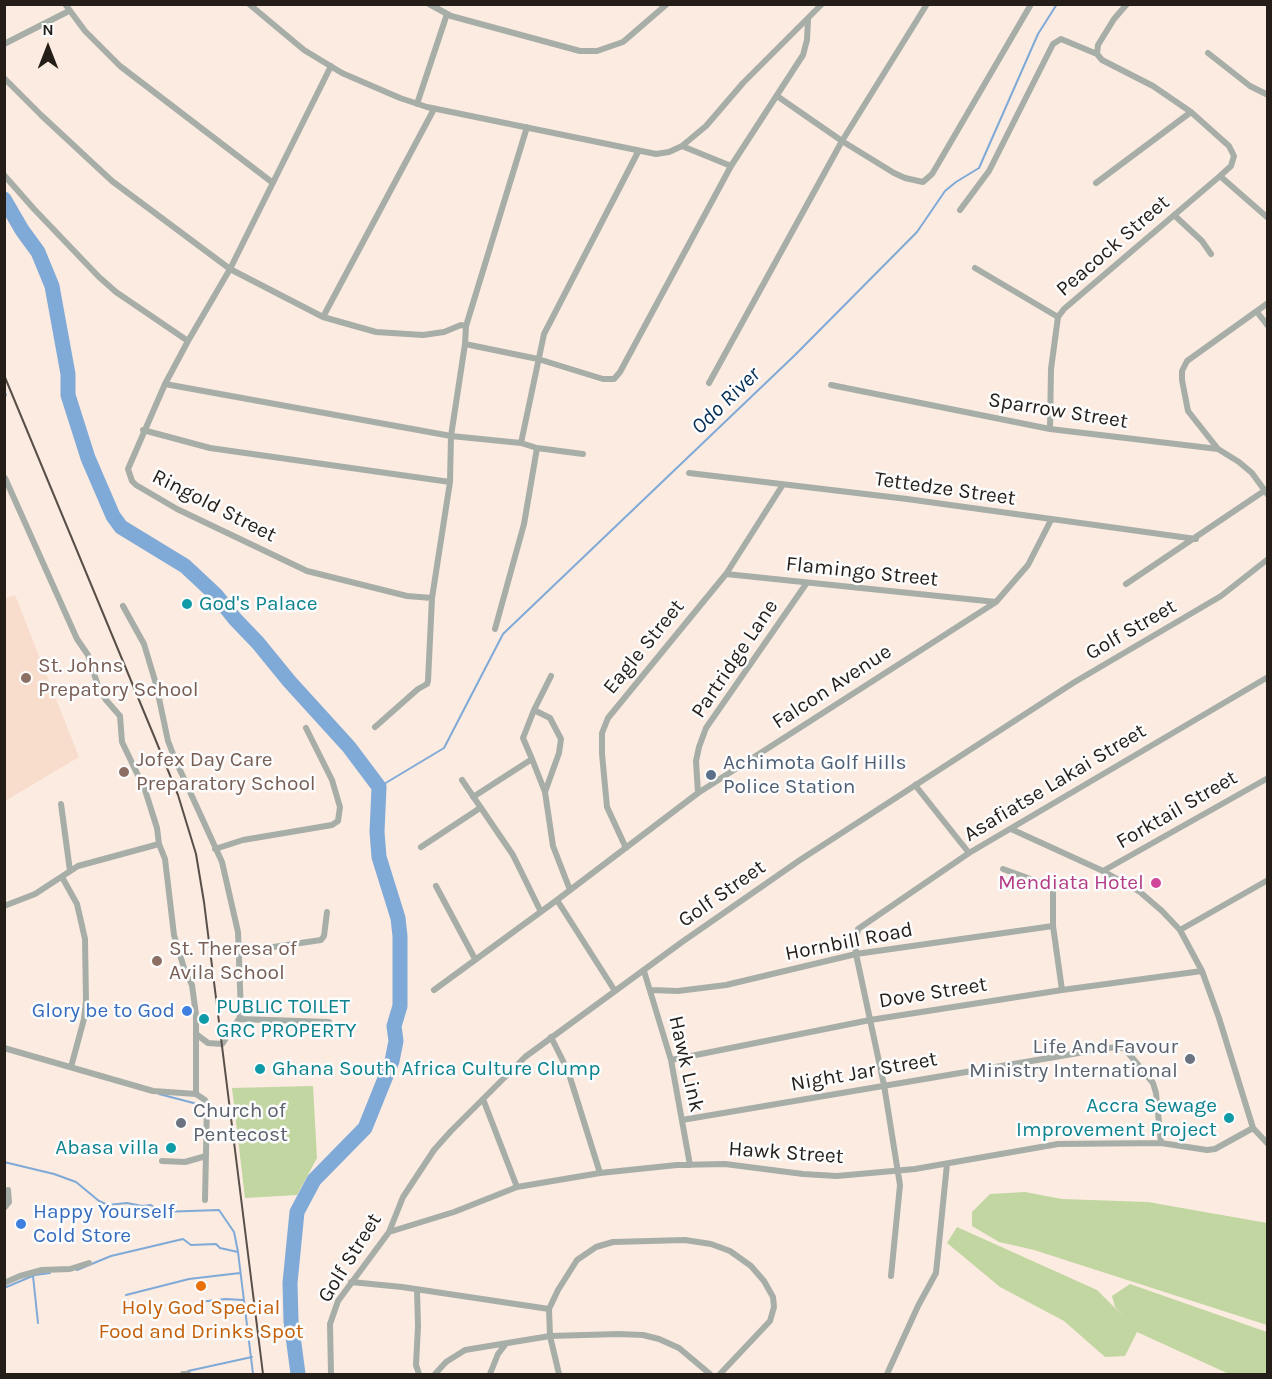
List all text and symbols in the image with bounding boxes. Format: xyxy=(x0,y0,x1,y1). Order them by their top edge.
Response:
north arrow xyxy=(18,18,78,78)
text: N xyxy=(42,20,54,39)
street label: Peacock Street xyxy=(1051,190,1175,302)
water label: Odo River xyxy=(686,362,766,440)
street label: Sparrow Street xyxy=(986,388,1130,434)
street label: Ringold Street xyxy=(148,464,280,548)
street label: Tettedze Street xyxy=(873,467,1017,511)
street label: Flamingo Street xyxy=(785,551,939,593)
place label: God's Palace xyxy=(199,591,318,617)
street label: Golf Street xyxy=(1081,594,1181,666)
street label: Eagle Street xyxy=(598,595,690,699)
street label: Partridge Lane xyxy=(686,595,784,723)
marker: God's Palace xyxy=(180,597,194,611)
street label: Falcon Avenue xyxy=(768,639,896,735)
place label: St. Johns Prepatory School xyxy=(38,653,199,703)
marker: St. Johns Prepatory School xyxy=(19,671,33,685)
street label: Asafiatse Lakai Street xyxy=(959,719,1151,847)
place label: Jofex Day Care Preparatory School xyxy=(136,747,316,797)
place label: Achimota Golf Hills Police Station xyxy=(723,750,907,800)
marker: Jofex Day Care Preparatory School xyxy=(117,765,131,779)
street label: Forktail Street xyxy=(1112,765,1242,855)
marker: Achimota Golf Hills Police Station xyxy=(704,768,718,782)
street label: Golf Street xyxy=(674,855,770,933)
place label: Mendiata Hotel xyxy=(998,870,1144,896)
marker: Mendiata Hotel xyxy=(1149,876,1163,890)
street label: Hornbill Road xyxy=(783,917,915,967)
place label: St. Theresa of Avila School xyxy=(169,936,297,986)
marker: St. Theresa of Avila School xyxy=(150,954,164,968)
street label: Dove Street xyxy=(877,972,989,1014)
place label: PUBLIC TOILET GRC PROPERTY xyxy=(216,994,357,1044)
place label: Glory be to God xyxy=(32,998,175,1024)
marker: Glory be to God xyxy=(180,1004,194,1018)
marker: PUBLIC TOILET GRC PROPERTY xyxy=(197,1012,211,1026)
street label: Hawk Link xyxy=(663,1013,709,1115)
place label: Life And Favour Ministry International xyxy=(969,1034,1178,1084)
street label: Night Jar Street xyxy=(789,1047,939,1097)
marker: Life And Favour Ministry International xyxy=(1183,1052,1197,1066)
place label: Ghana South Africa Culture Clump xyxy=(272,1056,600,1082)
marker: Ghana South Africa Culture Clump xyxy=(253,1062,267,1076)
place label: Accra Sewage Improvement Project xyxy=(1016,1093,1217,1143)
place label: Church of Pentecost xyxy=(193,1098,288,1148)
marker: Accra Sewage Improvement Project xyxy=(1222,1111,1236,1125)
marker: Church of Pentecost xyxy=(174,1116,188,1130)
place label: Abasa villa xyxy=(55,1135,159,1161)
street label: Hawk Street xyxy=(728,1136,844,1170)
marker: Abasa villa xyxy=(164,1141,178,1155)
place label: Happy Yourself Cold Store xyxy=(33,1199,175,1249)
street label: Golf Street xyxy=(313,1209,387,1307)
marker: Happy Yourself Cold Store xyxy=(14,1217,28,1231)
marker: Holy God Special Food and Drinks Spot xyxy=(194,1279,208,1293)
place label: Holy God Special Food and Drinks Spot xyxy=(98,1295,304,1345)

